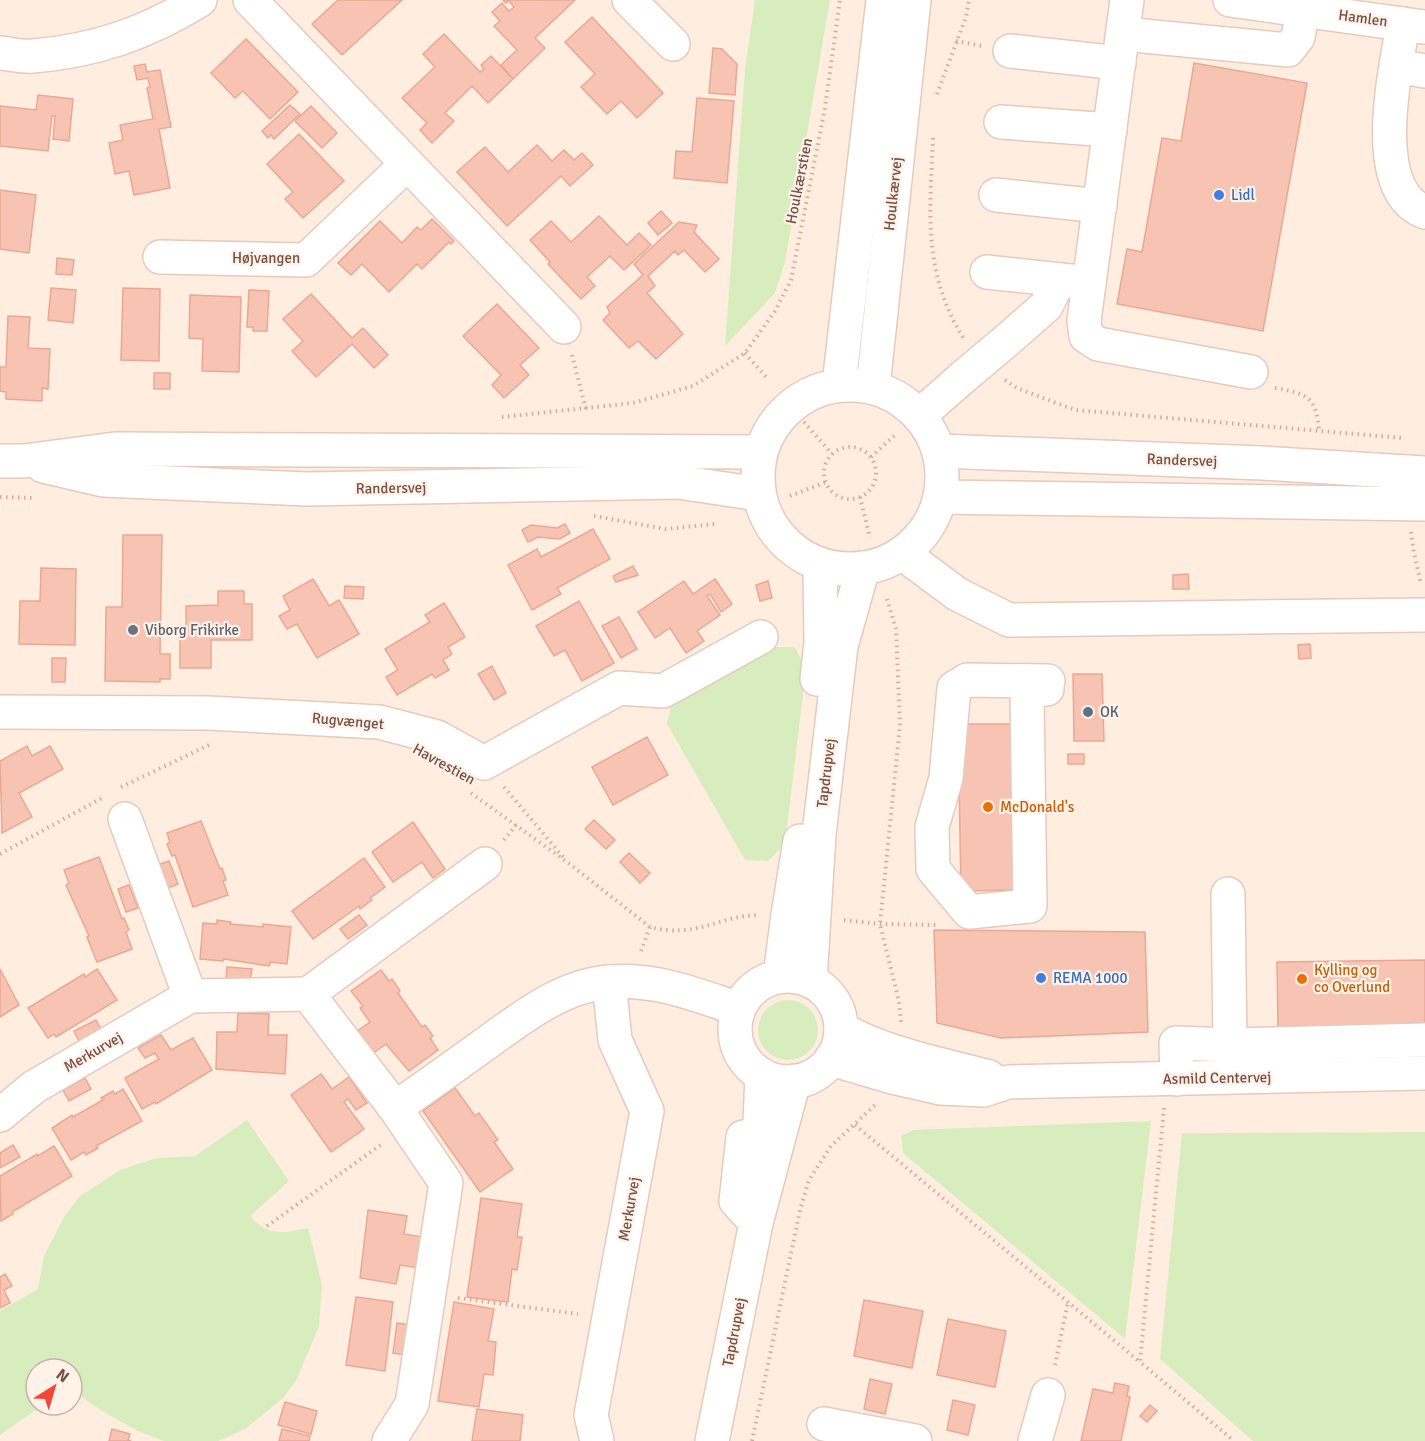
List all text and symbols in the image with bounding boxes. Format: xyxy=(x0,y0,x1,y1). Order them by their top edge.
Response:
street label: Hamlen xyxy=(1337,6,1389,30)
street label: Houlkærstien xyxy=(782,137,816,225)
street label: Houlkærvej xyxy=(880,156,906,232)
place label: Lidl xyxy=(1231,186,1255,204)
marker: Lidl xyxy=(1212,188,1226,202)
street label: Højvangen xyxy=(232,249,300,267)
street label: Randersvej xyxy=(1146,450,1218,470)
street label: Randersvej xyxy=(356,478,426,498)
place label: Viborg Frikirke xyxy=(145,621,239,639)
marker: Viborg Frikirke xyxy=(126,623,140,637)
place label: OK xyxy=(1100,703,1119,721)
marker: OK xyxy=(1081,705,1095,719)
street label: Rugvænget xyxy=(311,709,385,733)
street label: Tapdrupvej xyxy=(813,737,839,809)
street label: Havrestien xyxy=(410,739,478,789)
place label: McDonald's xyxy=(1000,798,1075,816)
marker: McDonald's xyxy=(981,800,995,814)
place label: Kylling og co Overlund xyxy=(1314,961,1390,996)
place label: REMA 1000 xyxy=(1053,969,1127,987)
marker: REMA 1000 xyxy=(1034,971,1048,985)
marker: Kylling og co Overlund xyxy=(1295,972,1309,986)
street label: Merkurvej xyxy=(60,1028,126,1076)
street label: Asmild Centervej xyxy=(1162,1068,1272,1088)
street label: Merkurvej xyxy=(615,1175,643,1243)
street label: Tapdrupvej xyxy=(719,1296,749,1368)
north arrow xyxy=(24,1357,84,1417)
text: N xyxy=(52,1364,73,1387)

